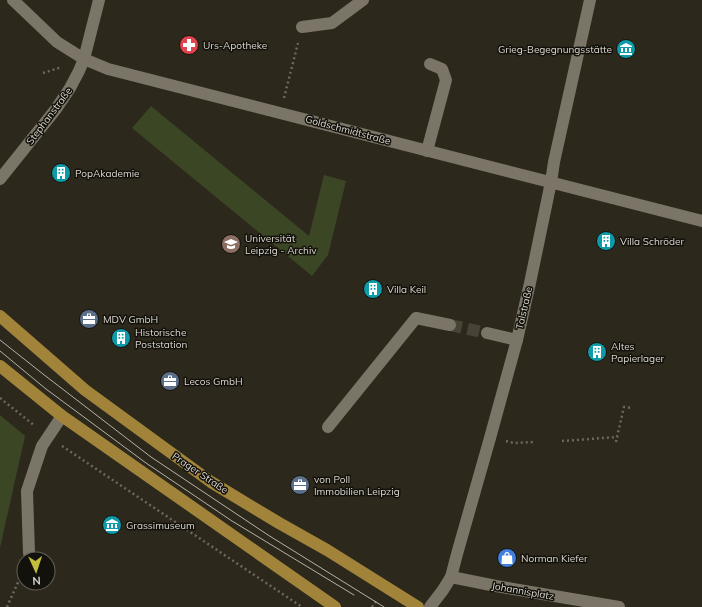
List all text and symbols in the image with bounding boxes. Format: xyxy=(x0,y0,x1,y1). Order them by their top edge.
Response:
pharmacy icon: Urs-Apotheke xyxy=(178,34,200,56)
museum icon: Grieg-Begegnungsstätte xyxy=(615,38,637,60)
place label: Urs-Apotheke xyxy=(203,39,267,52)
place label: Grieg-Begegnungsstätte xyxy=(498,43,612,56)
street label: Stephanstraße xyxy=(23,85,75,147)
street label: Goldschmidtstraße xyxy=(304,112,392,148)
building icon: PopAkademie xyxy=(50,162,72,184)
place label: PopAkademie xyxy=(75,167,140,180)
building icon: Villa Schröder xyxy=(595,230,617,252)
place label: Universität Leipzig - Archiv xyxy=(245,232,317,257)
school or university icon: Universität Leipzig - Archiv xyxy=(220,233,242,255)
place label: Villa Schröder xyxy=(620,235,684,248)
building icon: Villa Keil xyxy=(362,278,384,300)
place label: Villa Keil xyxy=(387,283,426,296)
street label: Talstraße xyxy=(513,285,535,331)
office icon: MDV GmbH xyxy=(78,308,100,330)
place label: MDV GmbH xyxy=(103,313,158,326)
place label: Historische Poststation xyxy=(135,326,187,351)
building icon: Historische Poststation xyxy=(110,327,132,349)
place label: Altes Papierlager xyxy=(611,340,665,365)
building icon: Altes Papierlager xyxy=(586,341,608,363)
office icon: Lecos GmbH xyxy=(159,370,181,392)
place label: Lecos GmbH xyxy=(184,375,243,388)
street label: Prager Straße xyxy=(170,449,230,497)
place label: von Poll Immobilien Leipzig xyxy=(314,473,400,498)
office icon: von Poll Immobilien Leipzig xyxy=(289,474,311,496)
museum icon: Grassimuseum xyxy=(101,514,123,536)
place label: Grassimuseum xyxy=(126,519,195,532)
shop icon: Norman Kiefer xyxy=(496,547,518,569)
north arrow xyxy=(16,551,56,591)
place label: Norman Kiefer xyxy=(521,552,588,565)
text: N xyxy=(32,574,41,588)
street label: Johannisplatz xyxy=(491,579,555,603)

